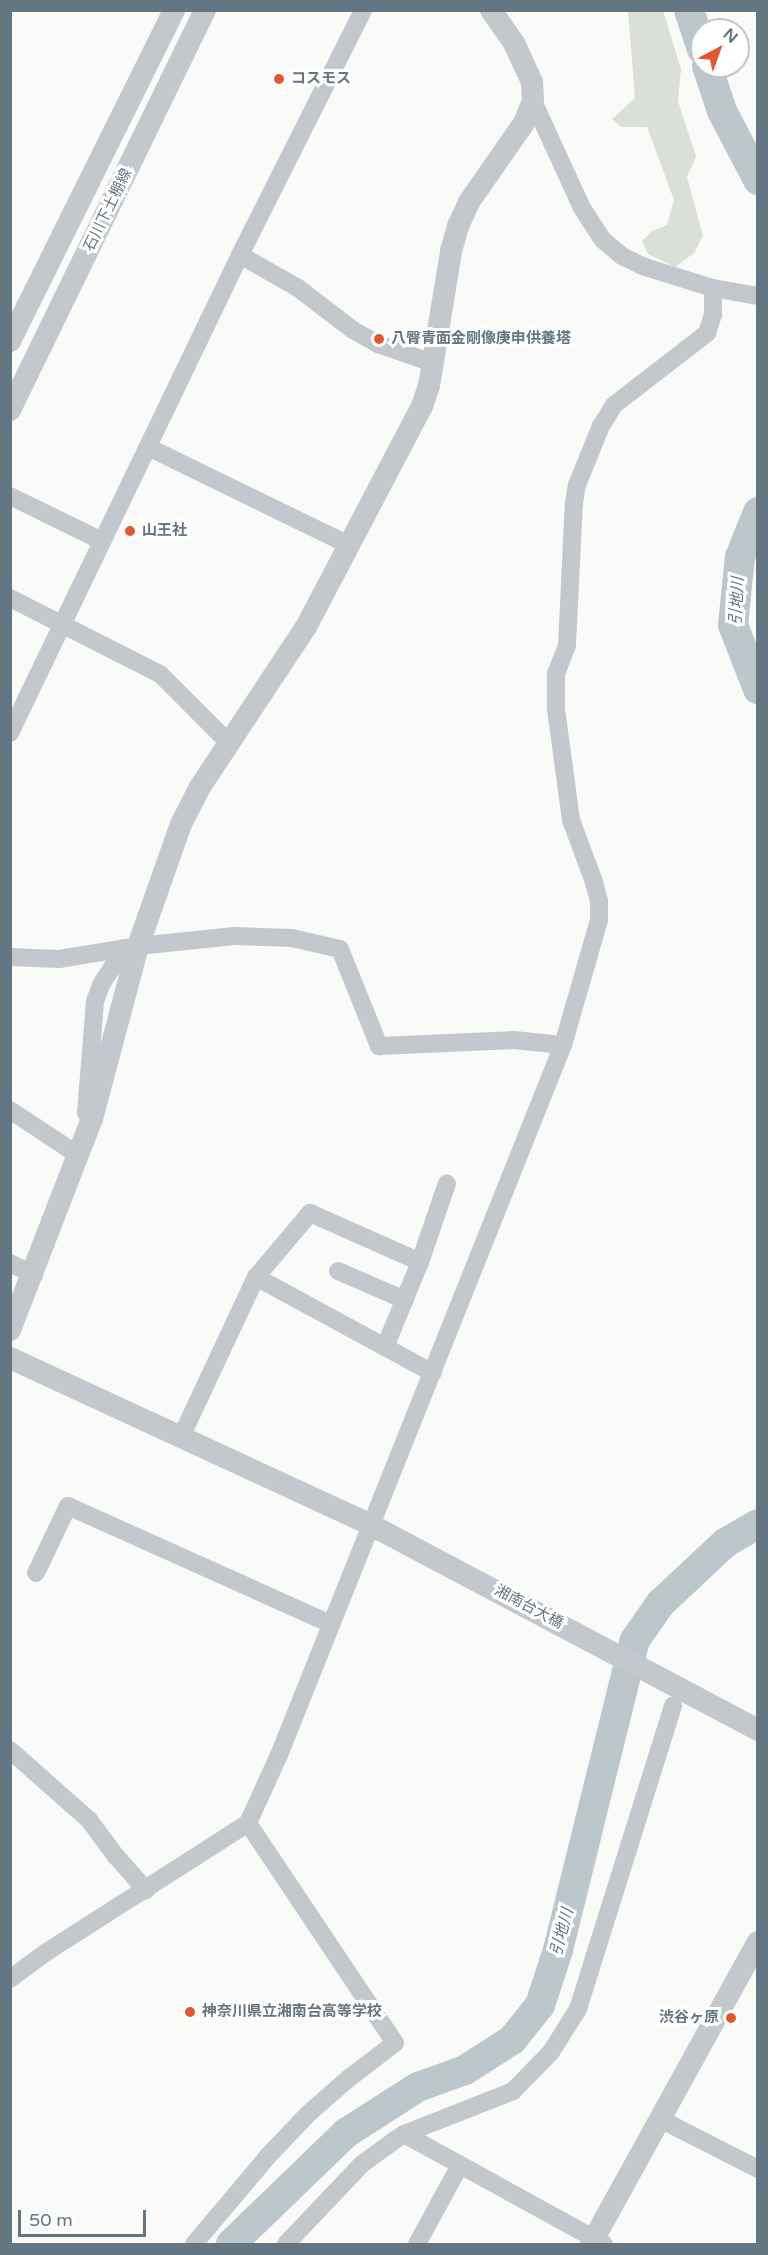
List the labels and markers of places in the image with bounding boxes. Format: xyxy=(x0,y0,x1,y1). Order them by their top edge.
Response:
place label: コスモス xyxy=(291,70,351,88)
marker: コスモス xyxy=(272,72,286,86)
place label: 八臀青面金剛像庚申供養塔 xyxy=(391,330,571,348)
marker: 八臀青面金剛像庚申供養塔 xyxy=(372,332,386,346)
place label: 山王社 xyxy=(142,522,187,540)
marker: 山王社 xyxy=(123,524,137,538)
place label: 神奈川県立湘南台高等学校 xyxy=(202,2003,382,2021)
marker: 神奈川県立湘南台高等学校 xyxy=(183,2005,197,2019)
place label: 渋谷ヶ原 xyxy=(659,2009,719,2027)
marker: 渋谷ヶ原 xyxy=(724,2011,738,2025)

